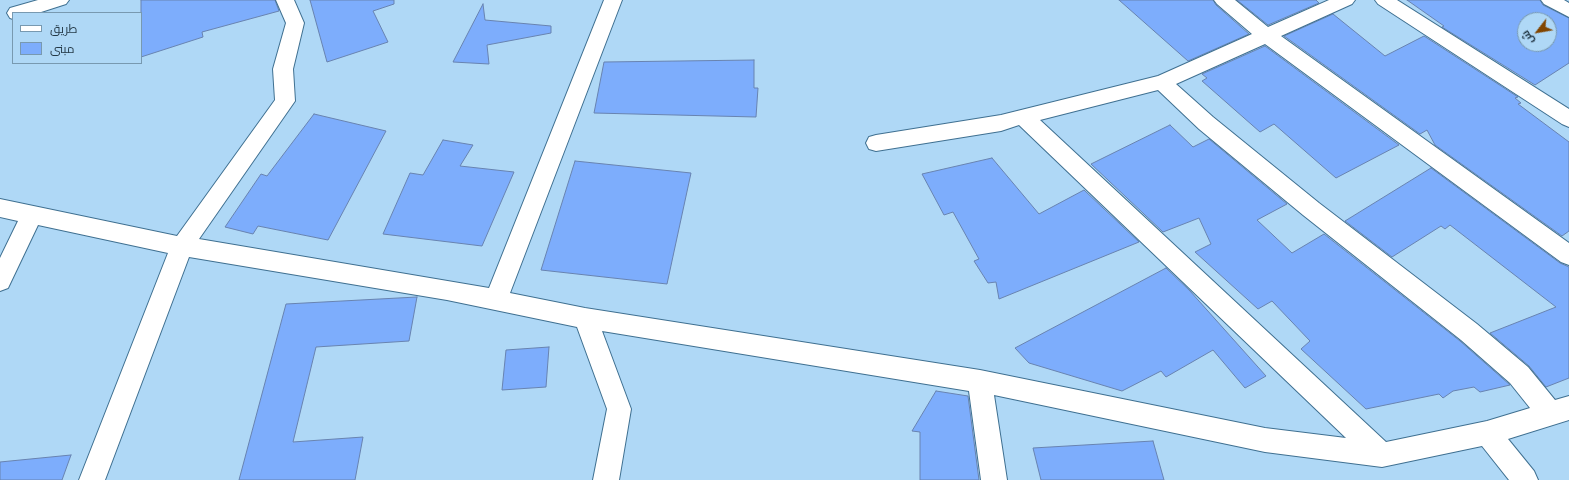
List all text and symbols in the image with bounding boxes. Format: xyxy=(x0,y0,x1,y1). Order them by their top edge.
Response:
legend xyxy=(12,12,142,64)
north arrow xyxy=(1517,12,1557,52)
text: طريق xyxy=(50,21,77,36)
text: ش xyxy=(1518,28,1537,47)
text: مبنى xyxy=(50,41,75,56)

